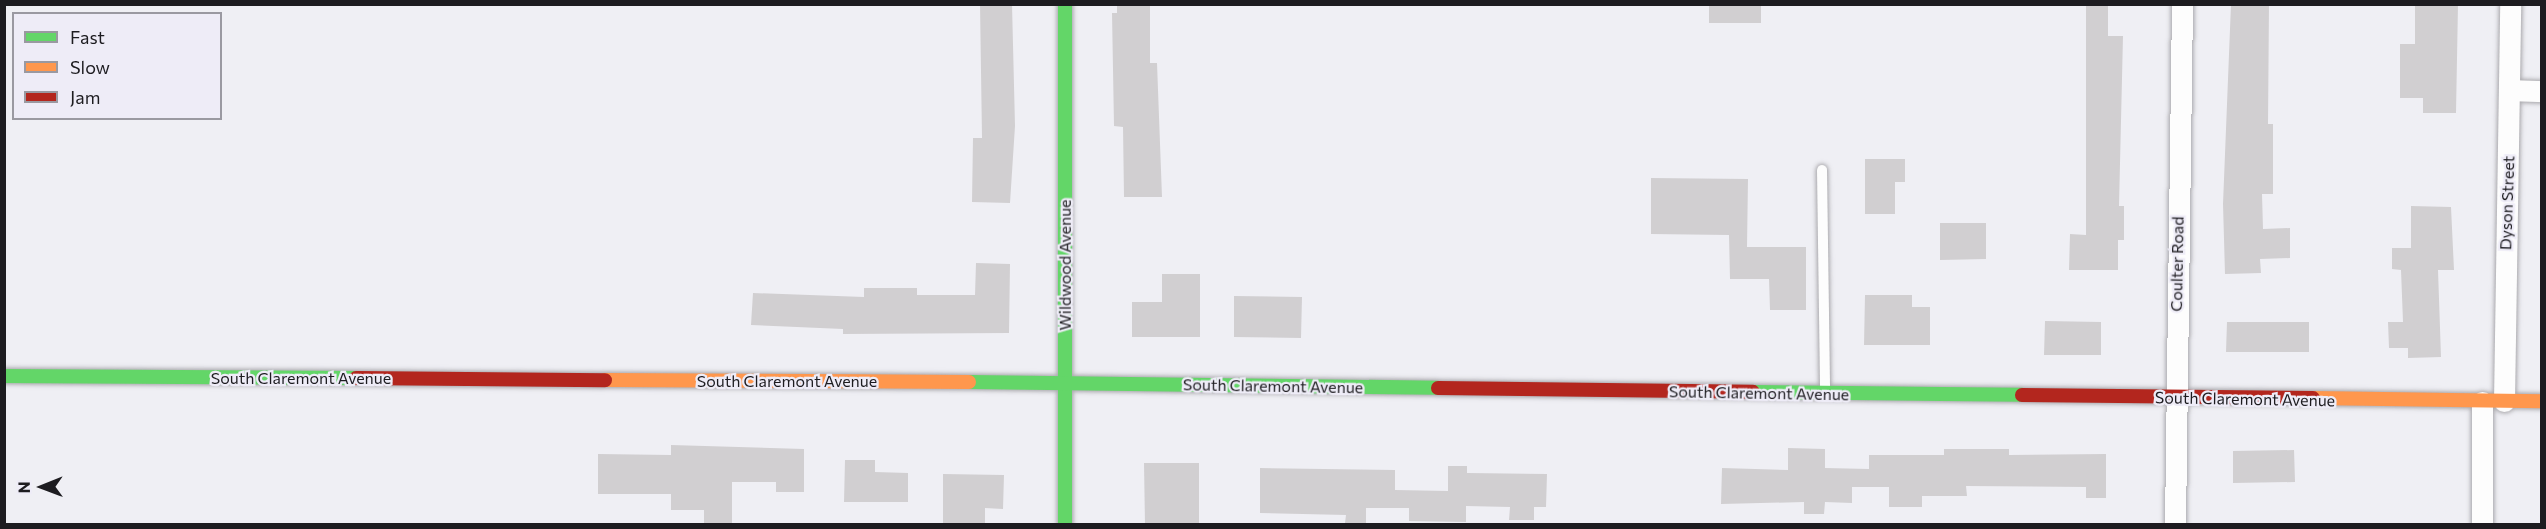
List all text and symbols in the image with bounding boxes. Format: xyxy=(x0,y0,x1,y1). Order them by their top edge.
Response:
legend xyxy=(12,12,222,120)
text: Fast xyxy=(70,26,105,48)
text: Slow xyxy=(70,56,110,78)
text: Jam xyxy=(70,86,100,108)
street label: Dyson Street xyxy=(2496,156,2518,250)
street label: Wildwood Avenue xyxy=(1055,199,1075,331)
street label: Coulter Road xyxy=(2167,216,2187,312)
street label: South Claremont Avenue xyxy=(211,368,391,388)
street label: South Claremont Avenue xyxy=(697,371,877,391)
street label: South Claremont Avenue xyxy=(1183,375,1363,397)
street label: South Claremont Avenue xyxy=(1669,382,1849,404)
street label: South Claremont Avenue xyxy=(2155,388,2335,410)
north arrow xyxy=(12,457,72,517)
text: N xyxy=(14,481,33,493)

